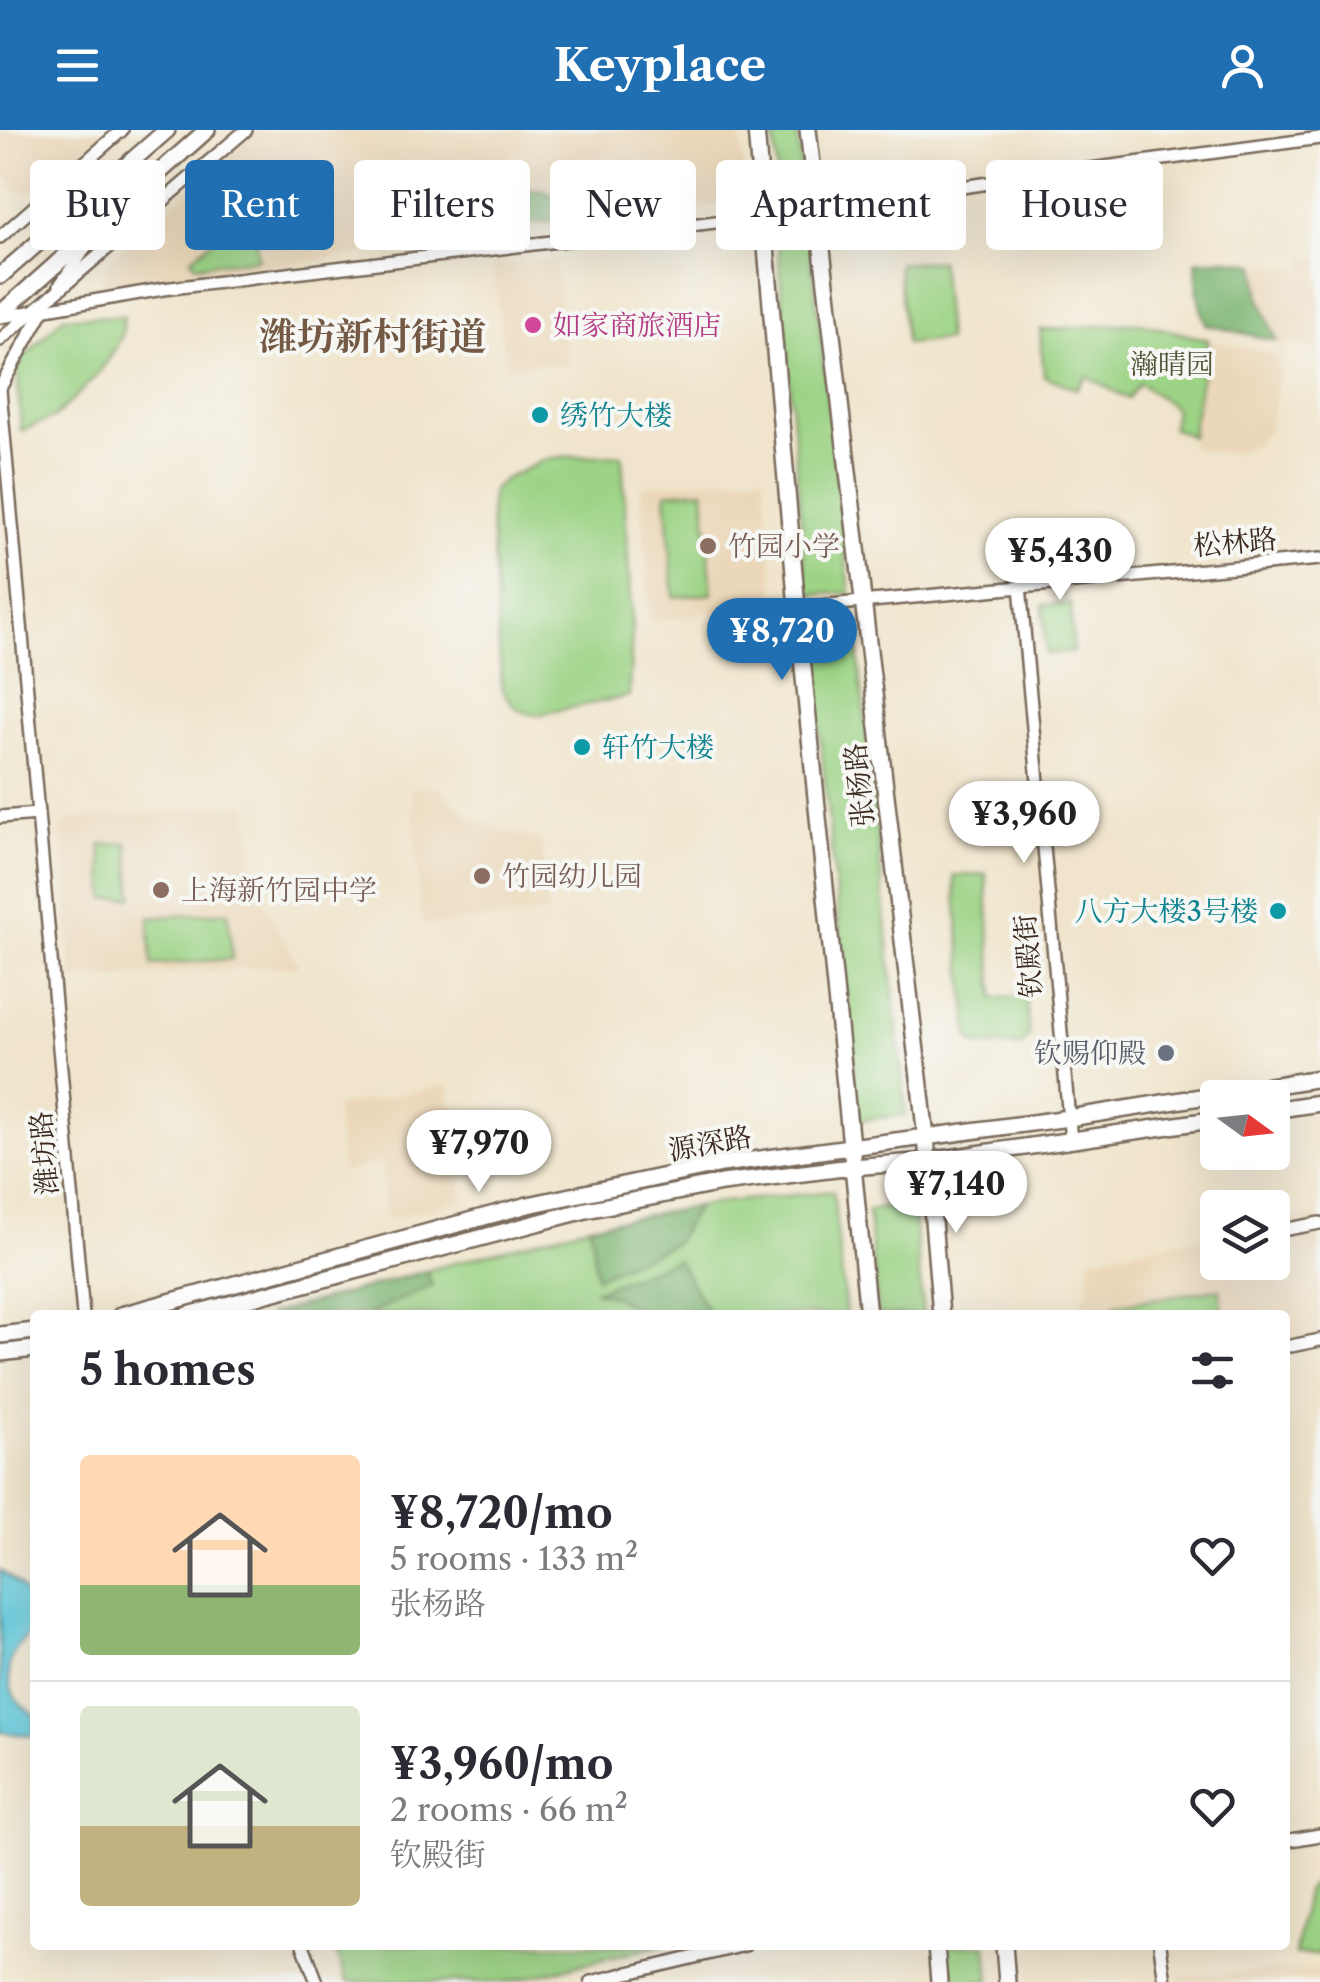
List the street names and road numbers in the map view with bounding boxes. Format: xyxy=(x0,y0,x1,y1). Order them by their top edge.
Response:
street label: 松林路 xyxy=(1192,521,1278,563)
street label: 张杨路 xyxy=(838,741,880,829)
street label: 钦殿街 xyxy=(1007,913,1049,999)
street label: 潍坊路 xyxy=(23,1110,65,1196)
street label: 源深路 xyxy=(666,1119,754,1167)

